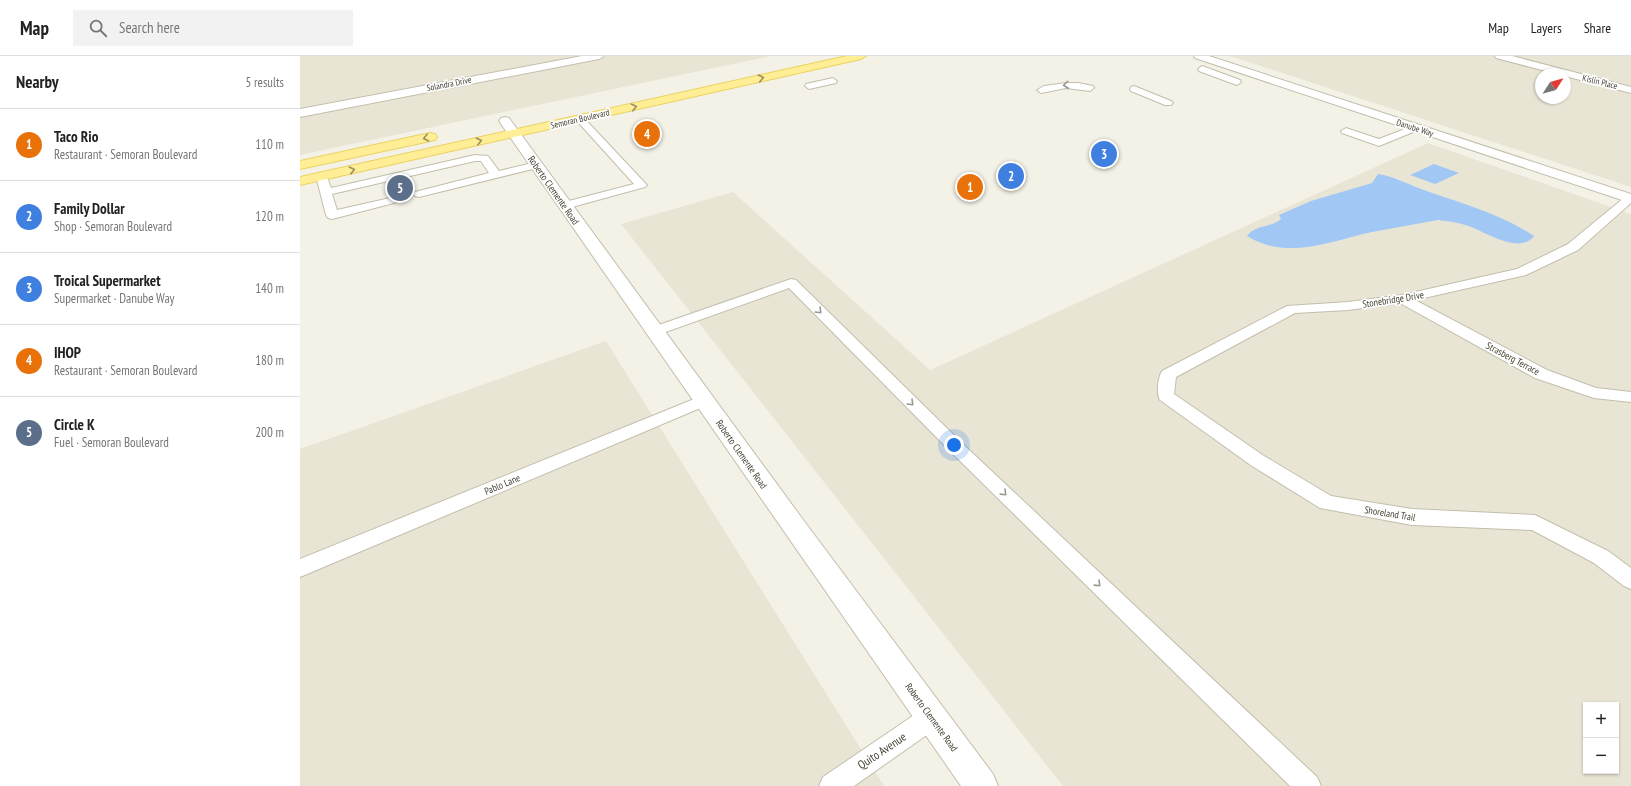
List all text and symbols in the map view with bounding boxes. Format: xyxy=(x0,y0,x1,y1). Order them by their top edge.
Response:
search box xyxy=(73,10,353,46)
text: Map xyxy=(20,16,49,40)
icon: search xyxy=(87,17,109,39)
text: Search here xyxy=(119,18,180,37)
text: Map xyxy=(1488,19,1509,37)
text: Layers xyxy=(1531,19,1562,37)
text: Share xyxy=(1584,19,1611,37)
north arrow xyxy=(1535,68,1571,104)
text: Nearby xyxy=(16,71,59,93)
street label: Kislin Place xyxy=(1581,72,1619,91)
text: 5 results xyxy=(245,74,284,91)
street label: Solandra Drive xyxy=(425,74,473,93)
one-way arrow xyxy=(758,75,764,83)
one-way arrow xyxy=(1063,80,1069,89)
one-way arrow xyxy=(631,103,637,111)
street label: Semoran Boulevard xyxy=(549,106,611,131)
street label: Danube Way xyxy=(1395,116,1436,139)
pin: 4 xyxy=(634,119,660,149)
text: Taco Rio xyxy=(54,127,98,146)
one-way arrow xyxy=(423,133,429,141)
text: 1 xyxy=(26,136,32,153)
text: 110 m xyxy=(255,136,284,153)
one-way arrow xyxy=(475,138,482,146)
pin: 3 xyxy=(1091,139,1117,169)
text: Restaurant · Semoran Boulevard xyxy=(54,146,197,163)
street label: Roberto Clemente Road xyxy=(525,153,582,227)
pin: 2 xyxy=(998,161,1024,191)
one-way arrow xyxy=(349,166,355,174)
pin: 1 xyxy=(957,172,983,202)
pin: 5 xyxy=(387,173,413,203)
text: Family Dollar xyxy=(54,199,125,218)
text: 2 xyxy=(26,208,32,225)
text: 120 m xyxy=(255,208,284,225)
text: Shop · Semoran Boulevard xyxy=(54,218,172,235)
text: Troical Supermarket xyxy=(54,271,161,290)
text: 3 xyxy=(26,280,32,297)
text: 140 m xyxy=(255,280,284,297)
street label: Stonebridge Drive xyxy=(1361,288,1425,311)
text: Supermarket · Danube Way xyxy=(54,290,174,307)
one-way arrow xyxy=(814,306,822,314)
street label: Strasberg Terrace xyxy=(1484,339,1542,378)
text: IHOP xyxy=(54,343,81,362)
text: 4 xyxy=(26,352,32,369)
text: 180 m xyxy=(255,352,284,369)
text: Restaurant · Semoran Boulevard xyxy=(54,362,197,379)
one-way arrow xyxy=(906,398,914,405)
text: Circle K xyxy=(54,415,95,434)
street label: Roberto Clemente Road xyxy=(713,417,770,491)
text: 5 xyxy=(26,424,32,441)
text: 200 m xyxy=(255,424,284,441)
text: Fuel · Semoran Boulevard xyxy=(54,434,169,451)
your location xyxy=(944,435,964,455)
street label: Pablo Lane xyxy=(482,471,522,498)
one-way arrow xyxy=(999,489,1007,496)
street label: Shoreland Trail xyxy=(1363,503,1417,524)
one-way arrow xyxy=(1093,579,1101,586)
street label: Roberto Clemente Road xyxy=(902,681,961,754)
map controls xyxy=(1583,702,1619,774)
button: + xyxy=(1583,702,1619,738)
street label: Quito Avenue xyxy=(855,729,909,772)
button: − xyxy=(1583,738,1619,774)

